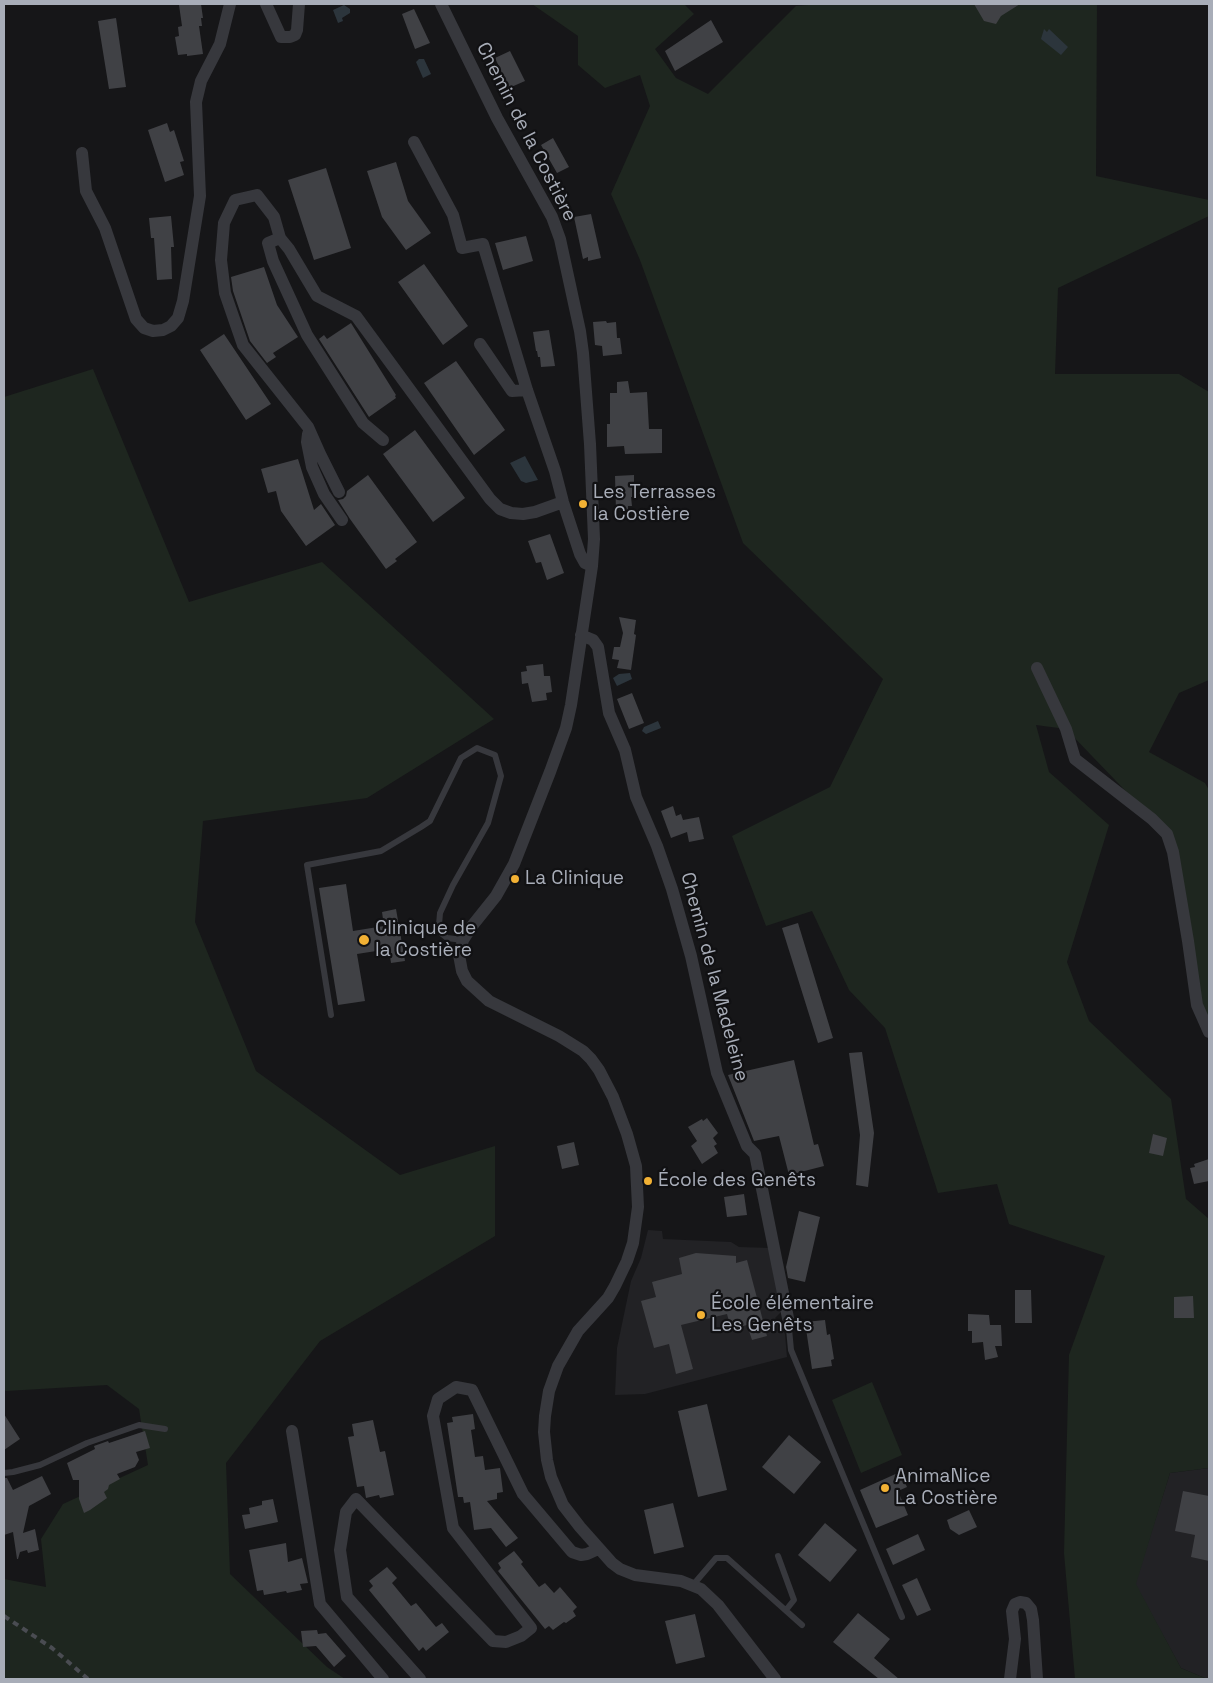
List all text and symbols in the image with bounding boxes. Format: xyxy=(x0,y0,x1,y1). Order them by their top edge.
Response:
street label: Chemin de la Costière xyxy=(471,39,581,225)
place label: Les Terrasses la Costière xyxy=(593,482,716,526)
marker: Les Terrasses la Costière xyxy=(577,498,589,510)
place label: La Clinique xyxy=(525,868,624,890)
street label: Chemin de la Madeleine xyxy=(675,870,753,1084)
marker: La Clinique xyxy=(509,873,521,885)
place label: Clinique de la Costière xyxy=(375,918,476,962)
marker: Clinique de la Costière xyxy=(357,933,371,947)
place label: École des Genêts xyxy=(658,1170,816,1192)
marker: École des Genêts xyxy=(642,1175,654,1187)
place label: École élémentaire Les Genêts xyxy=(711,1293,874,1337)
marker: École élémentaire Les Genêts xyxy=(695,1309,707,1321)
place label: AnimaNice La Costière xyxy=(895,1466,998,1510)
marker: AnimaNice La Costière xyxy=(879,1482,891,1494)

